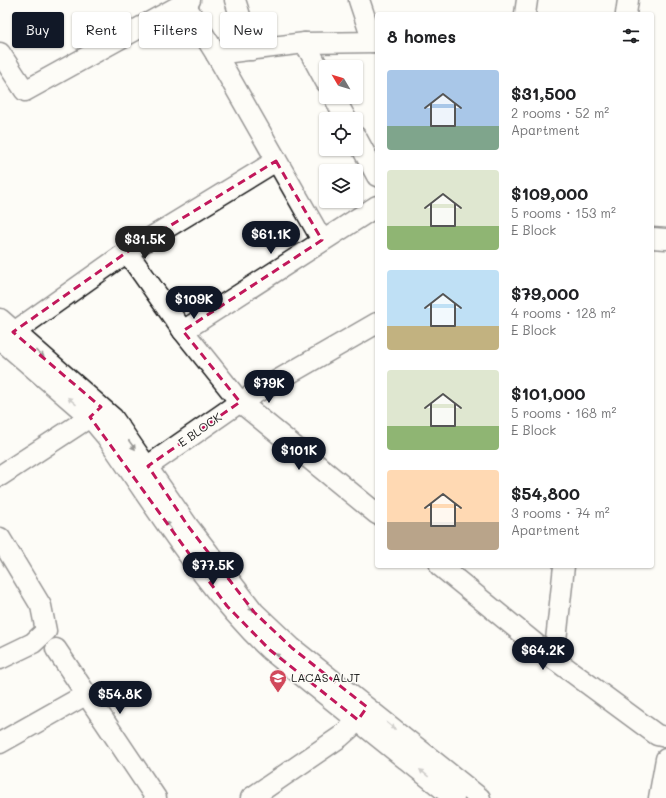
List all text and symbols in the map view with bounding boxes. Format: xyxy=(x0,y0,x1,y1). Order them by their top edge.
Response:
chip: Buy xyxy=(12,12,64,48)
chip: Rent xyxy=(72,12,131,48)
chip: Filters xyxy=(139,12,212,48)
chip: New xyxy=(220,12,277,48)
text: 8 homes xyxy=(387,25,456,47)
icon: filters xyxy=(620,25,642,47)
north arrow xyxy=(319,60,363,104)
map controls xyxy=(319,60,363,208)
text: $31,500 xyxy=(511,82,576,104)
icon: home xyxy=(419,86,467,134)
text: 2 rooms · 52 m² xyxy=(511,104,609,121)
button: locate xyxy=(319,112,363,156)
text: Apartment xyxy=(511,121,580,138)
button: layers xyxy=(319,164,363,208)
text: $109,000 xyxy=(511,182,588,204)
icon: home xyxy=(419,186,467,234)
text: 5 rooms · 153 m² xyxy=(511,204,616,221)
pin: $61.1K xyxy=(238,221,304,255)
text: E Block xyxy=(511,221,556,238)
text: $61.1K xyxy=(251,225,291,242)
pin: $31.5K xyxy=(112,226,178,260)
text: $31.5K xyxy=(124,230,166,247)
text: $79,000 xyxy=(511,282,579,304)
pin: $109K xyxy=(166,286,222,320)
icon: home xyxy=(419,286,467,334)
text: $109K xyxy=(175,290,213,307)
text: 4 rooms · 128 m² xyxy=(511,304,616,321)
text: E Block xyxy=(511,321,556,338)
one-way arrow xyxy=(34,350,45,359)
pin: $79K xyxy=(245,370,293,404)
text: $79K xyxy=(253,374,285,391)
text: $101,000 xyxy=(511,382,586,404)
icon: home xyxy=(419,386,467,434)
one-way arrow xyxy=(67,397,77,406)
text: 5 rooms · 168 m² xyxy=(511,404,616,421)
street label: E BLOCK xyxy=(174,408,225,450)
text: E Block xyxy=(511,421,556,438)
pin: $101K xyxy=(271,437,327,471)
one-way arrow xyxy=(128,439,136,450)
text: $101K xyxy=(281,441,317,458)
text: $54,800 xyxy=(511,482,580,504)
icon: home xyxy=(419,486,467,534)
text: 3 rooms · 74 m² xyxy=(511,504,610,521)
one-way arrow xyxy=(165,520,173,531)
text: Apartment xyxy=(511,521,580,538)
pin: $77.5K xyxy=(180,552,246,586)
text: $77.5K xyxy=(192,556,234,573)
one-way arrow xyxy=(245,601,254,612)
pin: $64.2K xyxy=(510,637,576,671)
text: $64.2K xyxy=(521,641,565,658)
one-way arrow xyxy=(274,652,284,661)
school or university icon: LACAS ALJT xyxy=(268,668,288,693)
place label: LACAS ALJT xyxy=(291,669,361,685)
pin: $54.8K xyxy=(87,681,153,715)
text: $54.8K xyxy=(98,685,142,702)
one-way arrow xyxy=(386,722,397,731)
one-way arrow xyxy=(418,769,429,778)

